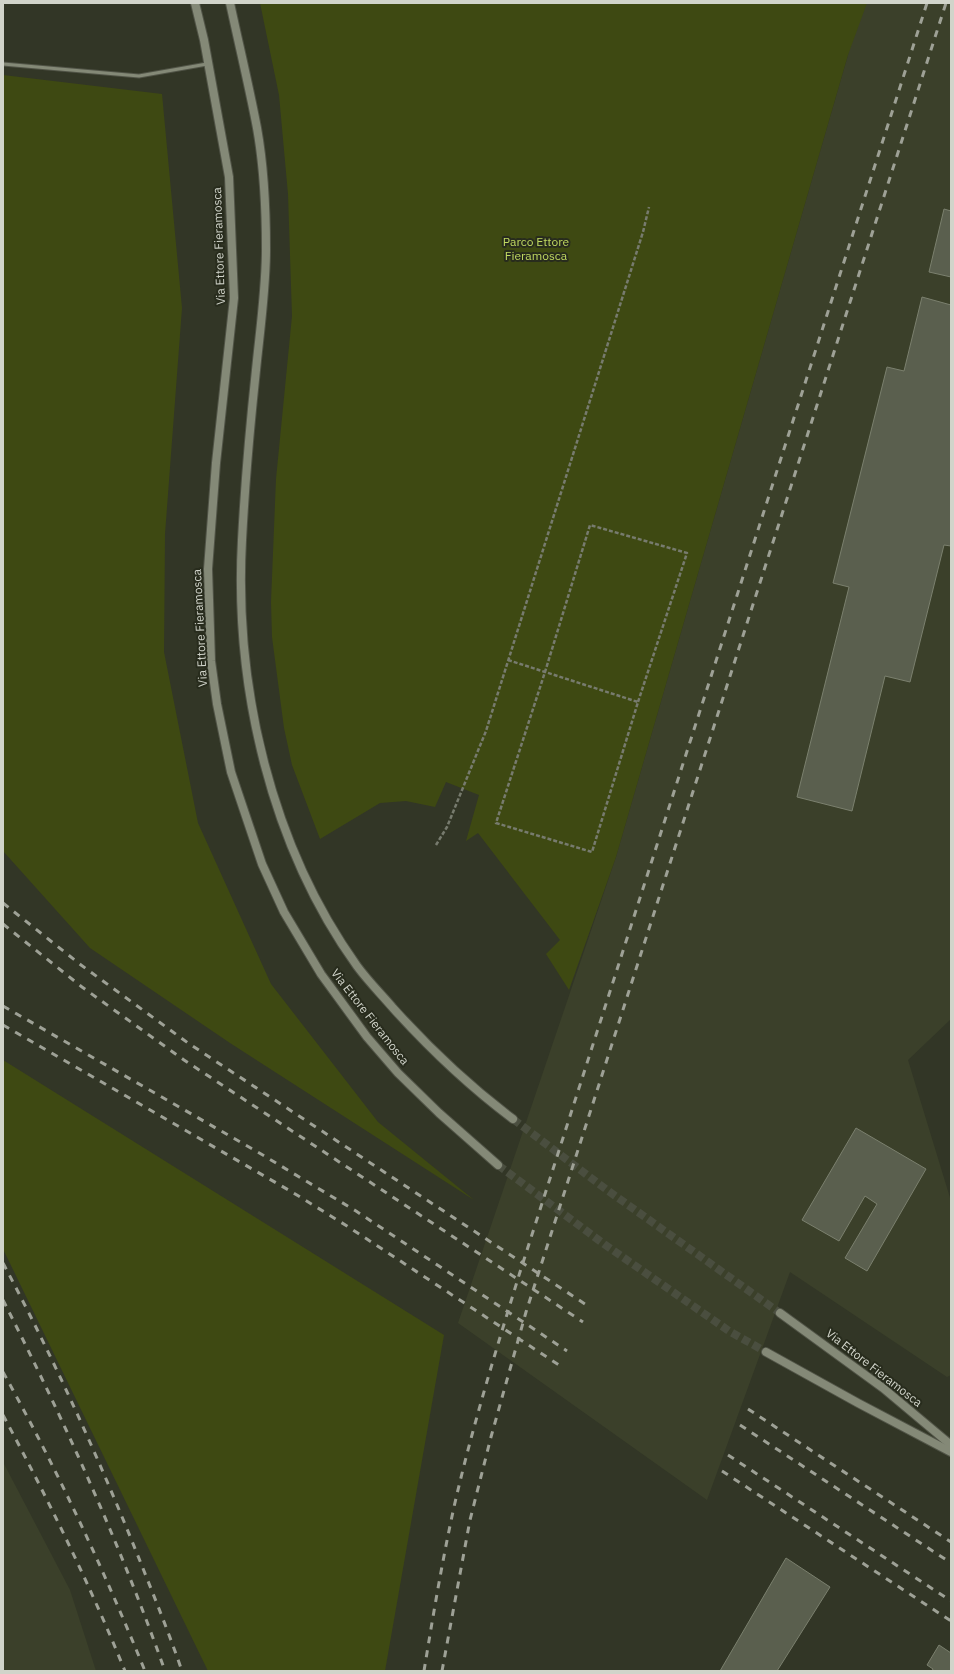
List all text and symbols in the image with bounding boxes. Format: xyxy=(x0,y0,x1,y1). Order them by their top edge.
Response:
street label: Via Ettore Fieramosca xyxy=(209,186,228,305)
park label: Parco Ettore Fieramosca xyxy=(503,234,570,263)
street label: Via Ettore Fieramosca xyxy=(189,568,210,687)
street label: Via Ettore Fieramosca xyxy=(328,966,413,1068)
street label: Via Ettore Fieramosca xyxy=(823,1325,926,1410)

